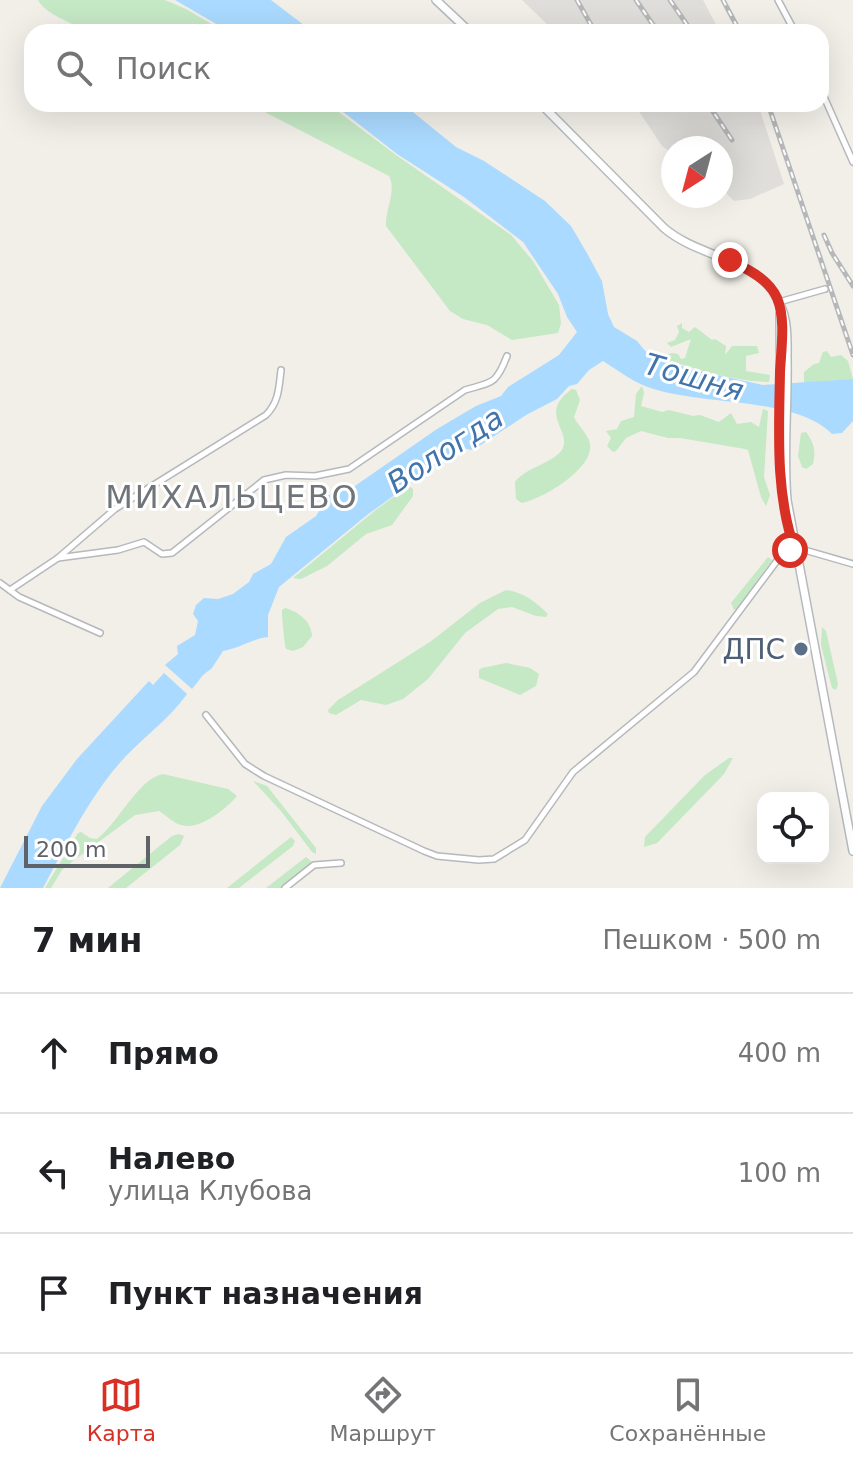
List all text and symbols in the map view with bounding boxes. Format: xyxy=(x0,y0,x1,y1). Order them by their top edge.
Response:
search box xyxy=(24,24,829,112)
icon: search xyxy=(52,46,96,90)
text: Поиск xyxy=(116,51,211,86)
north arrow xyxy=(661,136,733,208)
route end xyxy=(712,242,748,278)
water label: Тошня xyxy=(640,346,748,408)
water label: Вологда xyxy=(380,400,510,500)
district label: МИХАЛЬЦЕВО xyxy=(105,478,359,516)
route start xyxy=(772,532,808,568)
place label: ДПС xyxy=(723,633,785,666)
marker: ДПС xyxy=(792,640,810,658)
map controls xyxy=(757,792,829,864)
button: locate xyxy=(757,792,829,864)
scale bar xyxy=(24,832,150,868)
text: 200 m xyxy=(36,837,106,862)
text: 7 мин xyxy=(32,920,143,960)
text: Пешком · 500 m xyxy=(602,925,821,955)
icon: ahead xyxy=(32,1031,76,1075)
text: Прямо xyxy=(108,1036,219,1071)
text: 400 m xyxy=(738,1038,821,1068)
text: Налево xyxy=(108,1141,235,1176)
icon: left xyxy=(32,1151,76,1195)
text: 100 m xyxy=(738,1158,821,1188)
text: улица Клубова xyxy=(108,1176,312,1206)
icon: arrive xyxy=(32,1271,76,1315)
text: Пункт назначения xyxy=(108,1276,423,1311)
tab: Карта xyxy=(87,1373,156,1446)
tab: Маршрут xyxy=(330,1373,436,1446)
tab: Сохранённые xyxy=(609,1373,766,1446)

